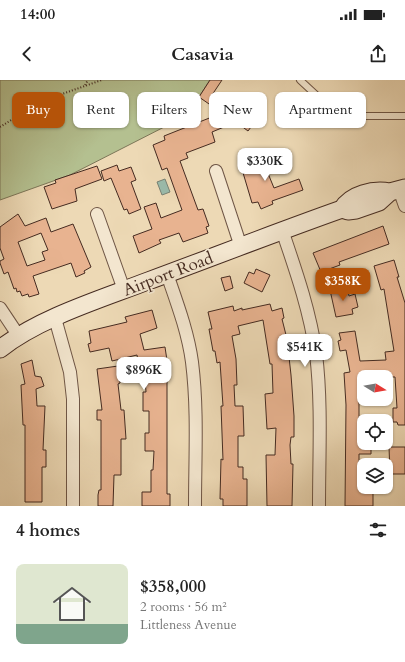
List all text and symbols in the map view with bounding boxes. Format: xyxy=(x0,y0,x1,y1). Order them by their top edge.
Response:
text: 14:00 xyxy=(20,4,55,24)
text: Casavia xyxy=(171,42,234,67)
icon: back xyxy=(16,43,38,65)
icon: share xyxy=(367,43,389,65)
chip: Buy xyxy=(12,92,65,128)
chip: Rent xyxy=(73,92,129,128)
chip: Filters xyxy=(137,92,201,128)
chip: New xyxy=(209,92,267,128)
chip: Apartment xyxy=(275,92,366,128)
pin: $330K xyxy=(237,148,293,182)
text: $330K xyxy=(246,152,284,170)
street label: Airport Road xyxy=(120,246,216,302)
pin: $358K xyxy=(315,268,371,302)
text: $358K xyxy=(324,272,362,290)
pin: $541K xyxy=(277,334,333,368)
text: $541K xyxy=(286,338,324,356)
pin: $896K xyxy=(116,357,172,391)
text: $896K xyxy=(125,361,163,379)
north arrow xyxy=(357,370,393,406)
map controls xyxy=(357,370,393,494)
button: locate xyxy=(357,414,393,450)
button: layers xyxy=(357,458,393,494)
text: 4 homes xyxy=(16,519,80,542)
icon: filters xyxy=(367,519,389,541)
text: $358,000 xyxy=(140,575,206,598)
icon: home xyxy=(48,580,96,628)
text: 2 rooms · 56 m² xyxy=(140,598,227,616)
text: Littleness Avenue xyxy=(140,616,237,634)

